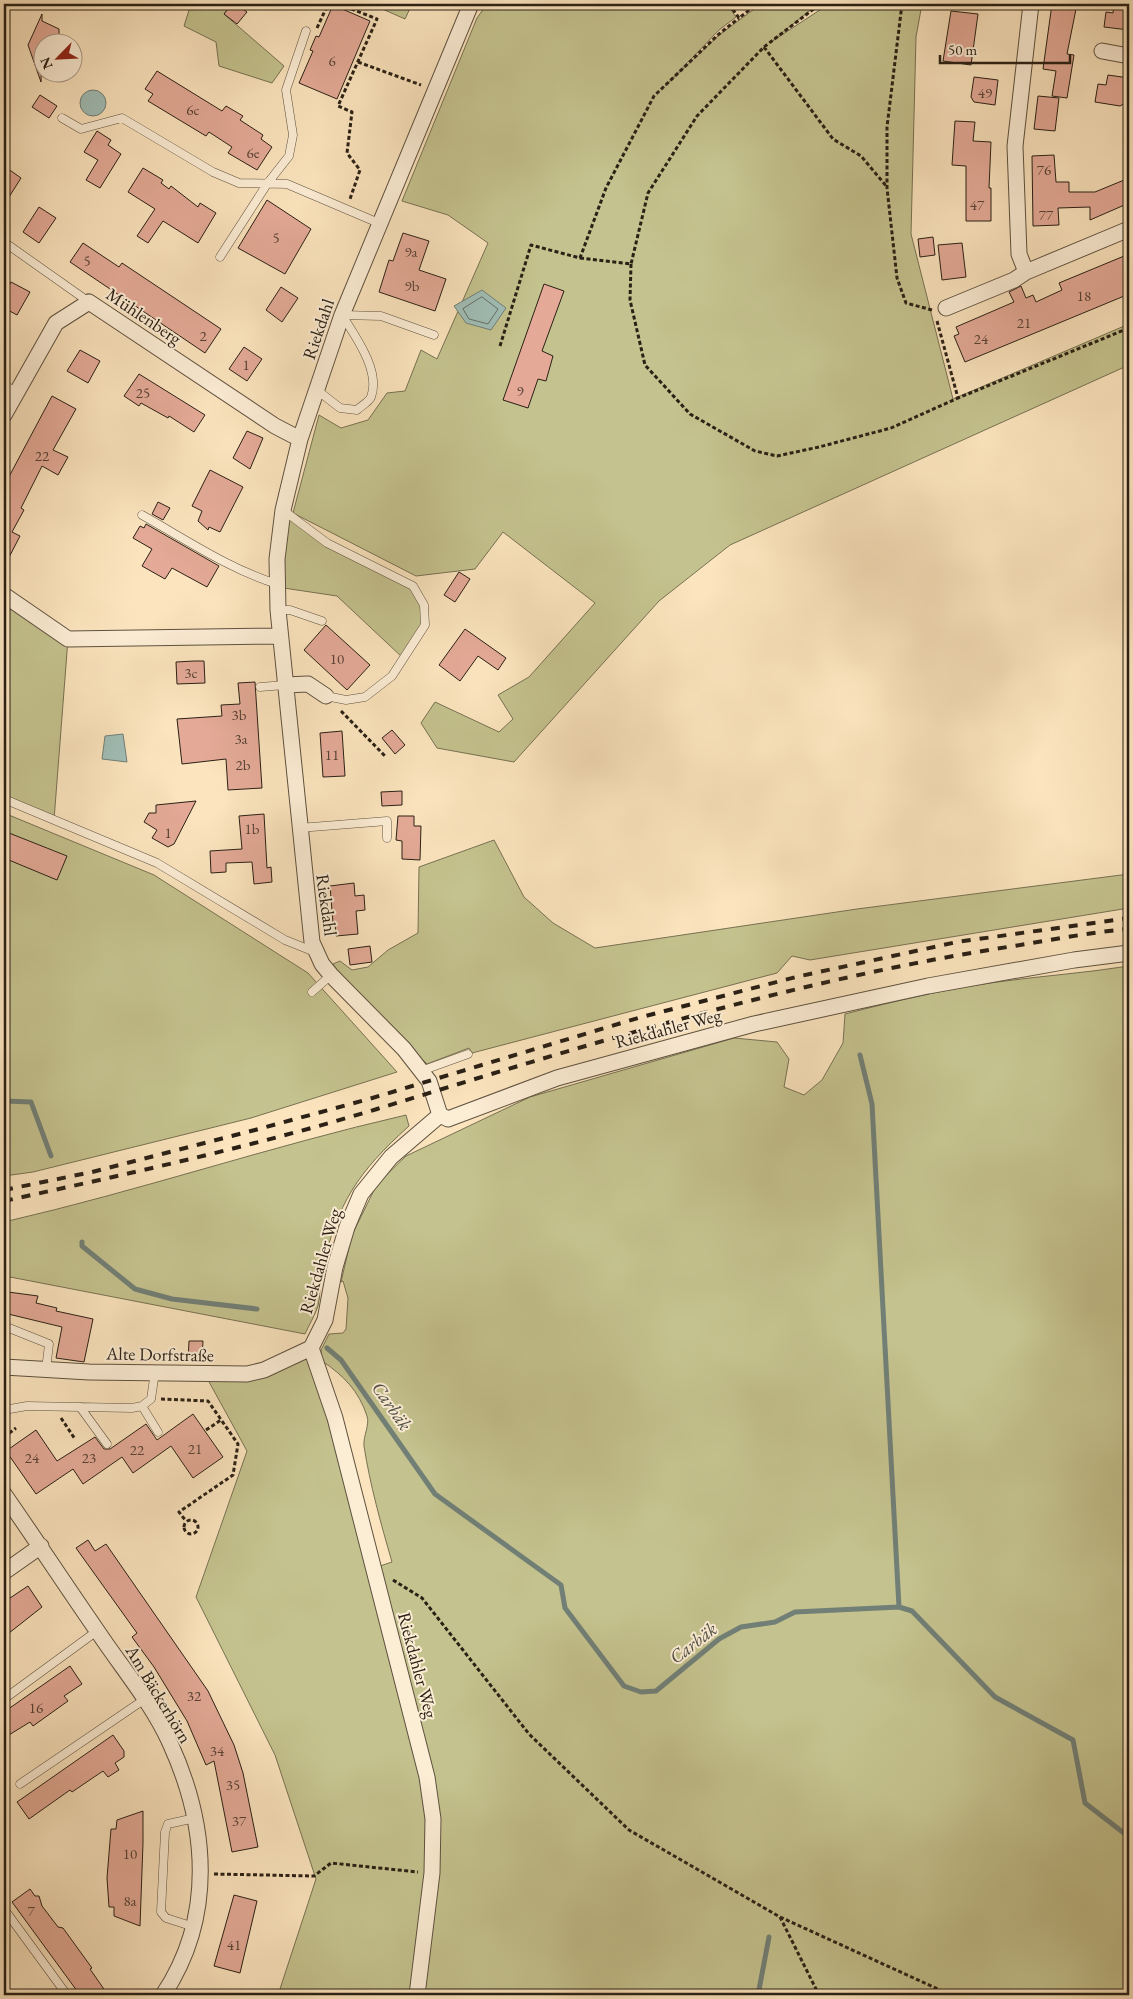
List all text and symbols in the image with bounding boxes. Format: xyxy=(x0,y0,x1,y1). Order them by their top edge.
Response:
north arrow xyxy=(32,32,82,82)
scale bar xyxy=(940,32,1070,64)
text: 50 m xyxy=(948,40,977,59)
house number: 6 xyxy=(328,51,336,70)
text: N xyxy=(35,54,57,72)
house number: 49 xyxy=(978,83,992,102)
house number: 6c xyxy=(186,100,200,119)
house number: 6e xyxy=(246,143,260,162)
house number: 76 xyxy=(1037,160,1051,179)
house number: 47 xyxy=(970,195,985,214)
house number: 77 xyxy=(1039,205,1054,224)
house number: 5 xyxy=(272,228,280,247)
house number: 9a xyxy=(404,242,418,261)
house number: 5 xyxy=(83,251,91,270)
house number: 9b xyxy=(405,276,420,295)
street label: Mühlenberg xyxy=(102,282,186,350)
house number: 18 xyxy=(1077,286,1091,305)
street label: Riekdahl xyxy=(297,296,339,362)
house number: 21 xyxy=(1017,313,1031,332)
house number: 2 xyxy=(199,326,207,345)
house number: 24 xyxy=(974,329,989,348)
house number: 1 xyxy=(242,355,250,374)
house number: 9 xyxy=(516,381,524,400)
house number: 25 xyxy=(136,383,150,402)
house number: 22 xyxy=(35,446,50,465)
house number: 10 xyxy=(330,649,344,668)
house number: 3c xyxy=(184,663,198,682)
house number: 3b xyxy=(232,705,247,724)
house number: 3a xyxy=(234,729,248,748)
house number: 11 xyxy=(325,745,339,764)
house number: 2b xyxy=(236,755,251,774)
house number: 1b xyxy=(245,819,260,838)
house number: 1 xyxy=(164,823,172,842)
street label: Riekdahl xyxy=(311,872,343,938)
street label: Riekdahler Weg xyxy=(612,1003,724,1053)
street label: Riekdahler Weg xyxy=(294,1205,346,1316)
street label: Alte Dorfstraße xyxy=(105,1342,214,1366)
water label: Carbäk xyxy=(366,1377,418,1436)
house number: 21 xyxy=(188,1439,202,1458)
house number: 22 xyxy=(130,1440,145,1459)
house number: 24 xyxy=(25,1448,40,1467)
house number: 23 xyxy=(82,1448,96,1467)
street label: Riekdahler Weg xyxy=(393,1609,443,1721)
water label: Carbäk xyxy=(664,1616,722,1670)
street label: Am Bäckerhörn xyxy=(120,1640,198,1748)
house number: 32 xyxy=(187,1686,202,1705)
house number: 16 xyxy=(29,1698,43,1717)
house number: 34 xyxy=(210,1741,225,1760)
house number: 35 xyxy=(226,1775,240,1794)
house number: 37 xyxy=(232,1811,247,1830)
house number: 10 xyxy=(123,1844,137,1863)
house number: 8a xyxy=(123,1891,137,1910)
house number: 7 xyxy=(27,1901,35,1920)
house number: 41 xyxy=(227,1935,241,1954)

